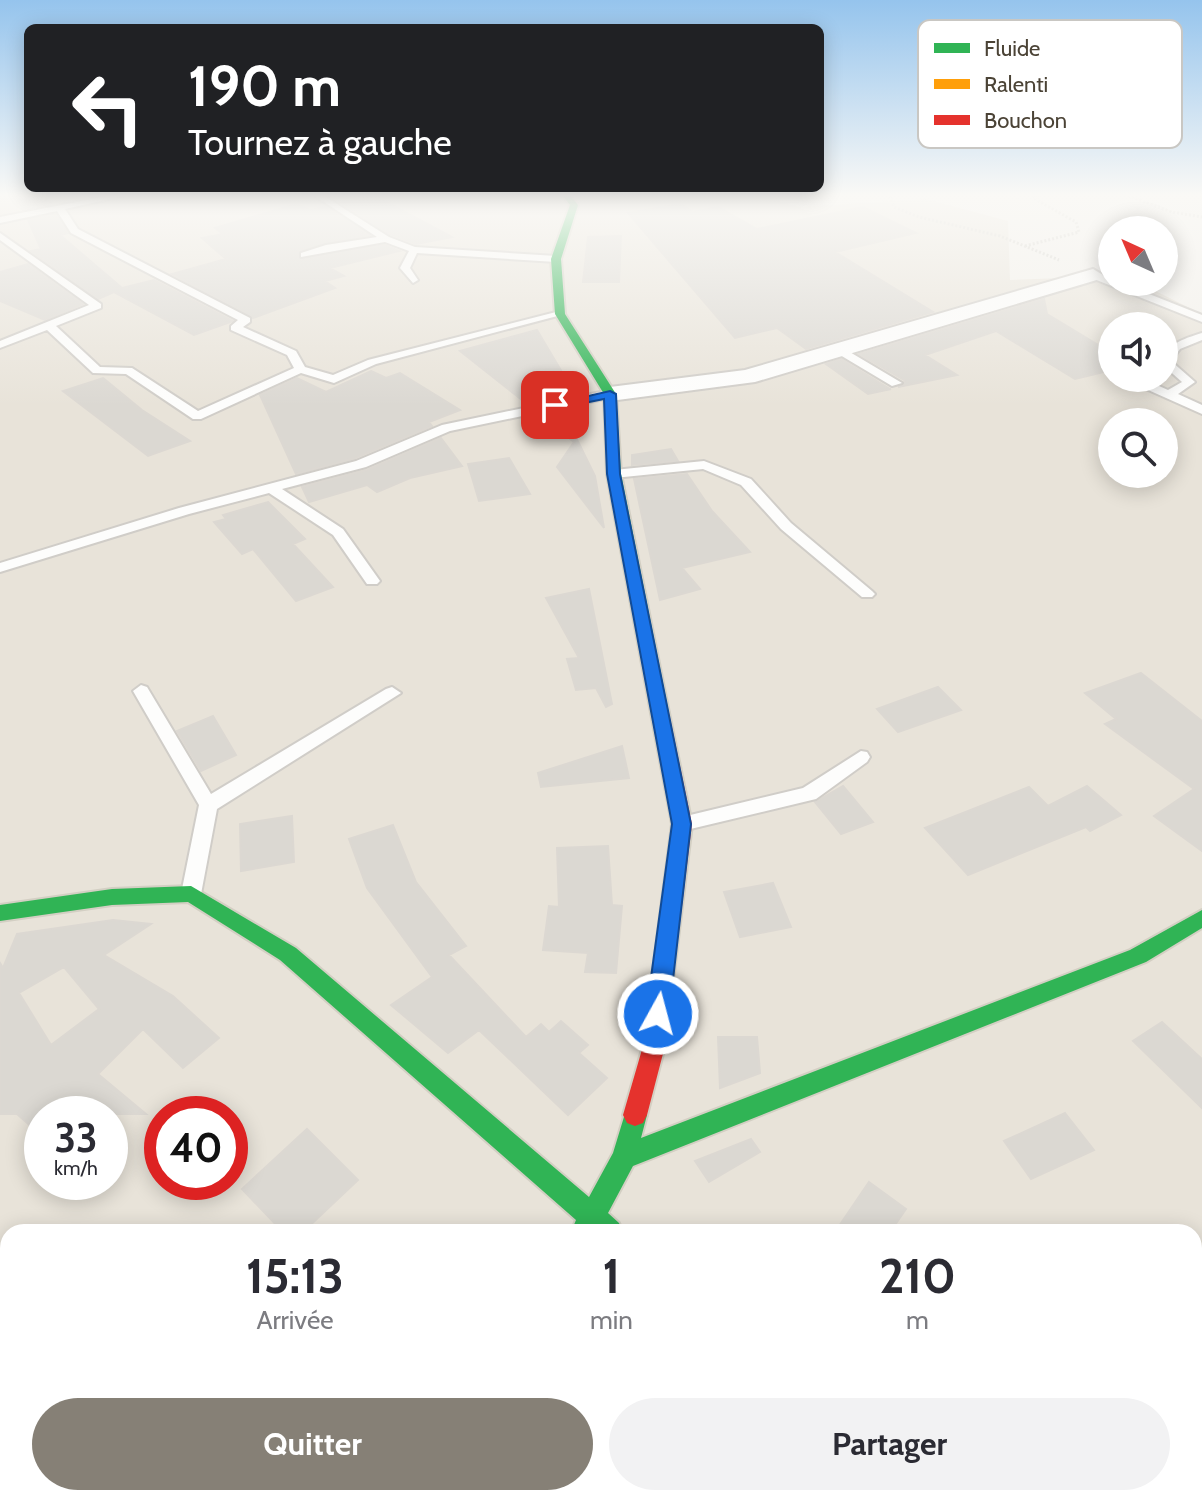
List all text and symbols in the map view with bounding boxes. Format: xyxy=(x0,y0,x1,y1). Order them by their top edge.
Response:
legend xyxy=(918,20,1182,148)
text: Fluide xyxy=(984,35,1040,62)
text: 190 m xyxy=(188,52,341,120)
icon: left xyxy=(56,56,160,160)
text: Ralenti xyxy=(984,71,1048,98)
text: Bouchon xyxy=(984,107,1067,134)
text: Tournez à gauche xyxy=(188,120,452,164)
north arrow xyxy=(1098,216,1178,296)
map controls xyxy=(1098,216,1178,488)
button: sound xyxy=(1098,312,1178,392)
pin xyxy=(521,371,589,439)
icon: arrive xyxy=(533,383,577,427)
button: search xyxy=(1098,408,1178,488)
position arrow xyxy=(616,972,700,1056)
speed limit sign: 40 xyxy=(144,1096,248,1200)
text: 33 xyxy=(54,1113,98,1162)
text: km/h xyxy=(54,1156,98,1180)
text: 15:13 xyxy=(246,1247,344,1305)
text: 1 xyxy=(602,1247,620,1305)
text: 210 xyxy=(879,1247,956,1305)
text: Arrivée xyxy=(256,1304,334,1336)
text: min xyxy=(590,1304,633,1336)
text: m xyxy=(906,1304,929,1336)
button: Quitter xyxy=(32,1398,593,1490)
button: Partager xyxy=(609,1398,1170,1490)

